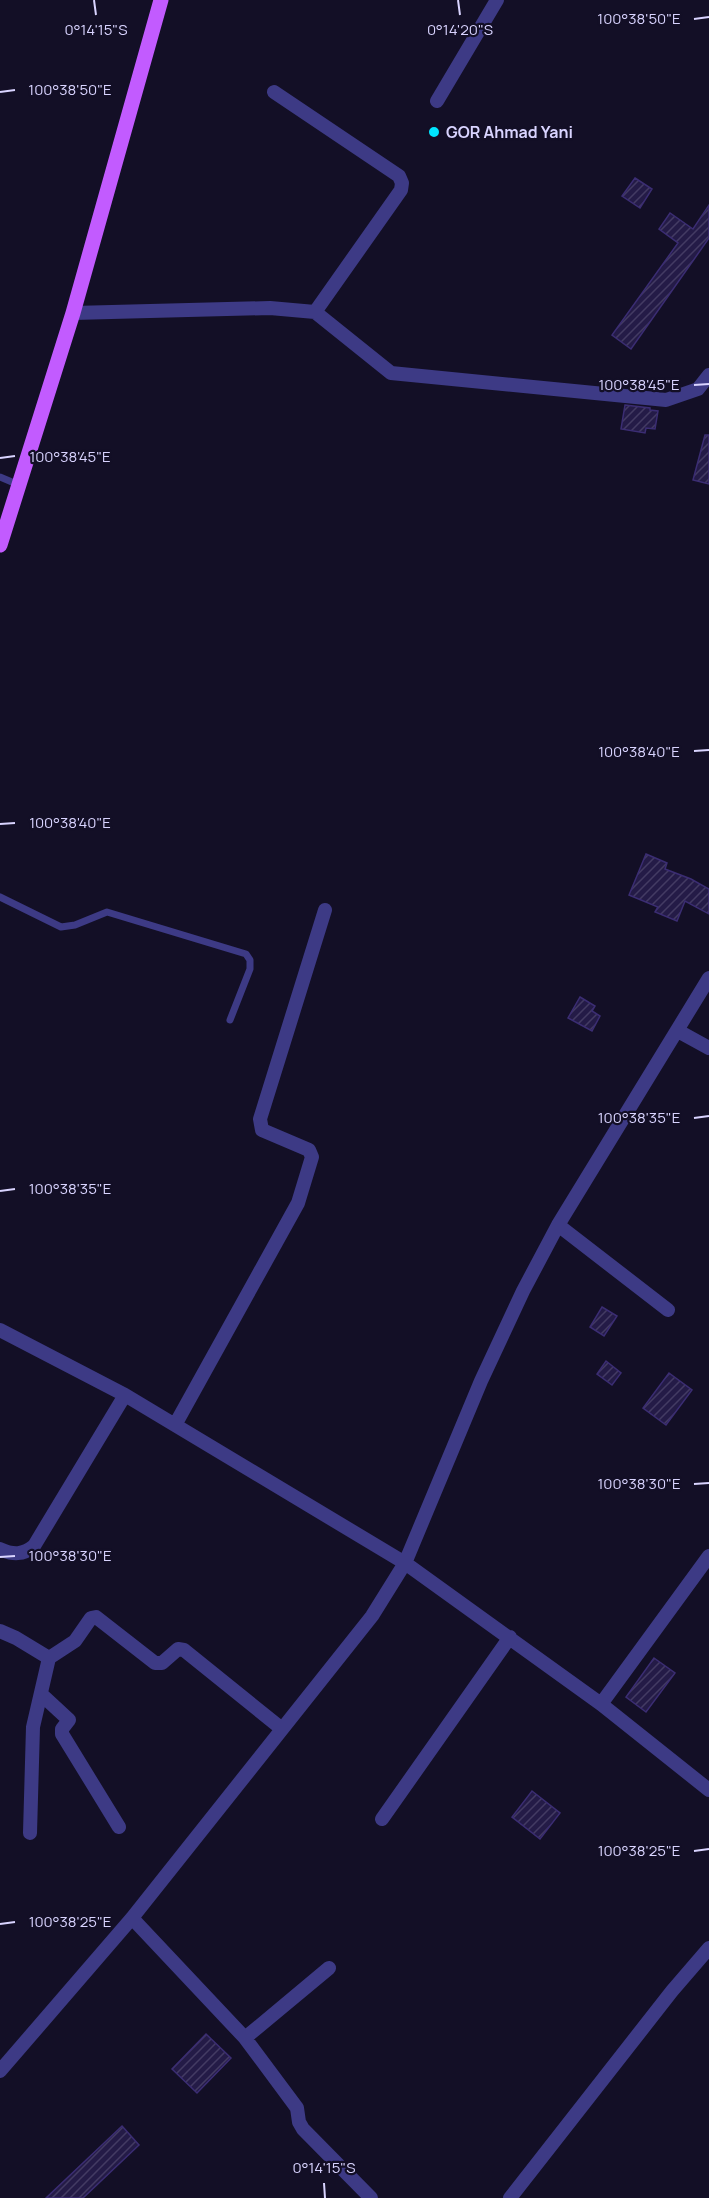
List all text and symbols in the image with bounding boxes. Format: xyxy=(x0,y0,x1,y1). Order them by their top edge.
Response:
text: 100°38'50"E xyxy=(597,8,681,29)
text: 0°14'15"S xyxy=(65,19,128,40)
text: 0°14'20"S xyxy=(427,19,493,40)
text: 100°38'50"E xyxy=(28,79,112,100)
place label: GOR Ahmad Yani xyxy=(446,121,573,143)
marker: GOR Ahmad Yani xyxy=(427,125,441,139)
text: 100°38'45"E xyxy=(598,374,680,395)
text: 100°38'45"E xyxy=(29,446,111,467)
text: 100°38'40"E xyxy=(598,741,680,762)
text: 100°38'40"E xyxy=(29,812,111,833)
text: 100°38'35"E xyxy=(598,1107,680,1128)
text: 100°38'35"E xyxy=(29,1178,111,1199)
text: 100°38'30"E xyxy=(598,1473,680,1494)
text: 100°38'30"E xyxy=(29,1545,111,1566)
text: 100°38'25"E xyxy=(598,1840,680,1861)
text: 100°38'25"E xyxy=(29,1911,111,1932)
text: 0°14'15"S xyxy=(293,2157,356,2178)

